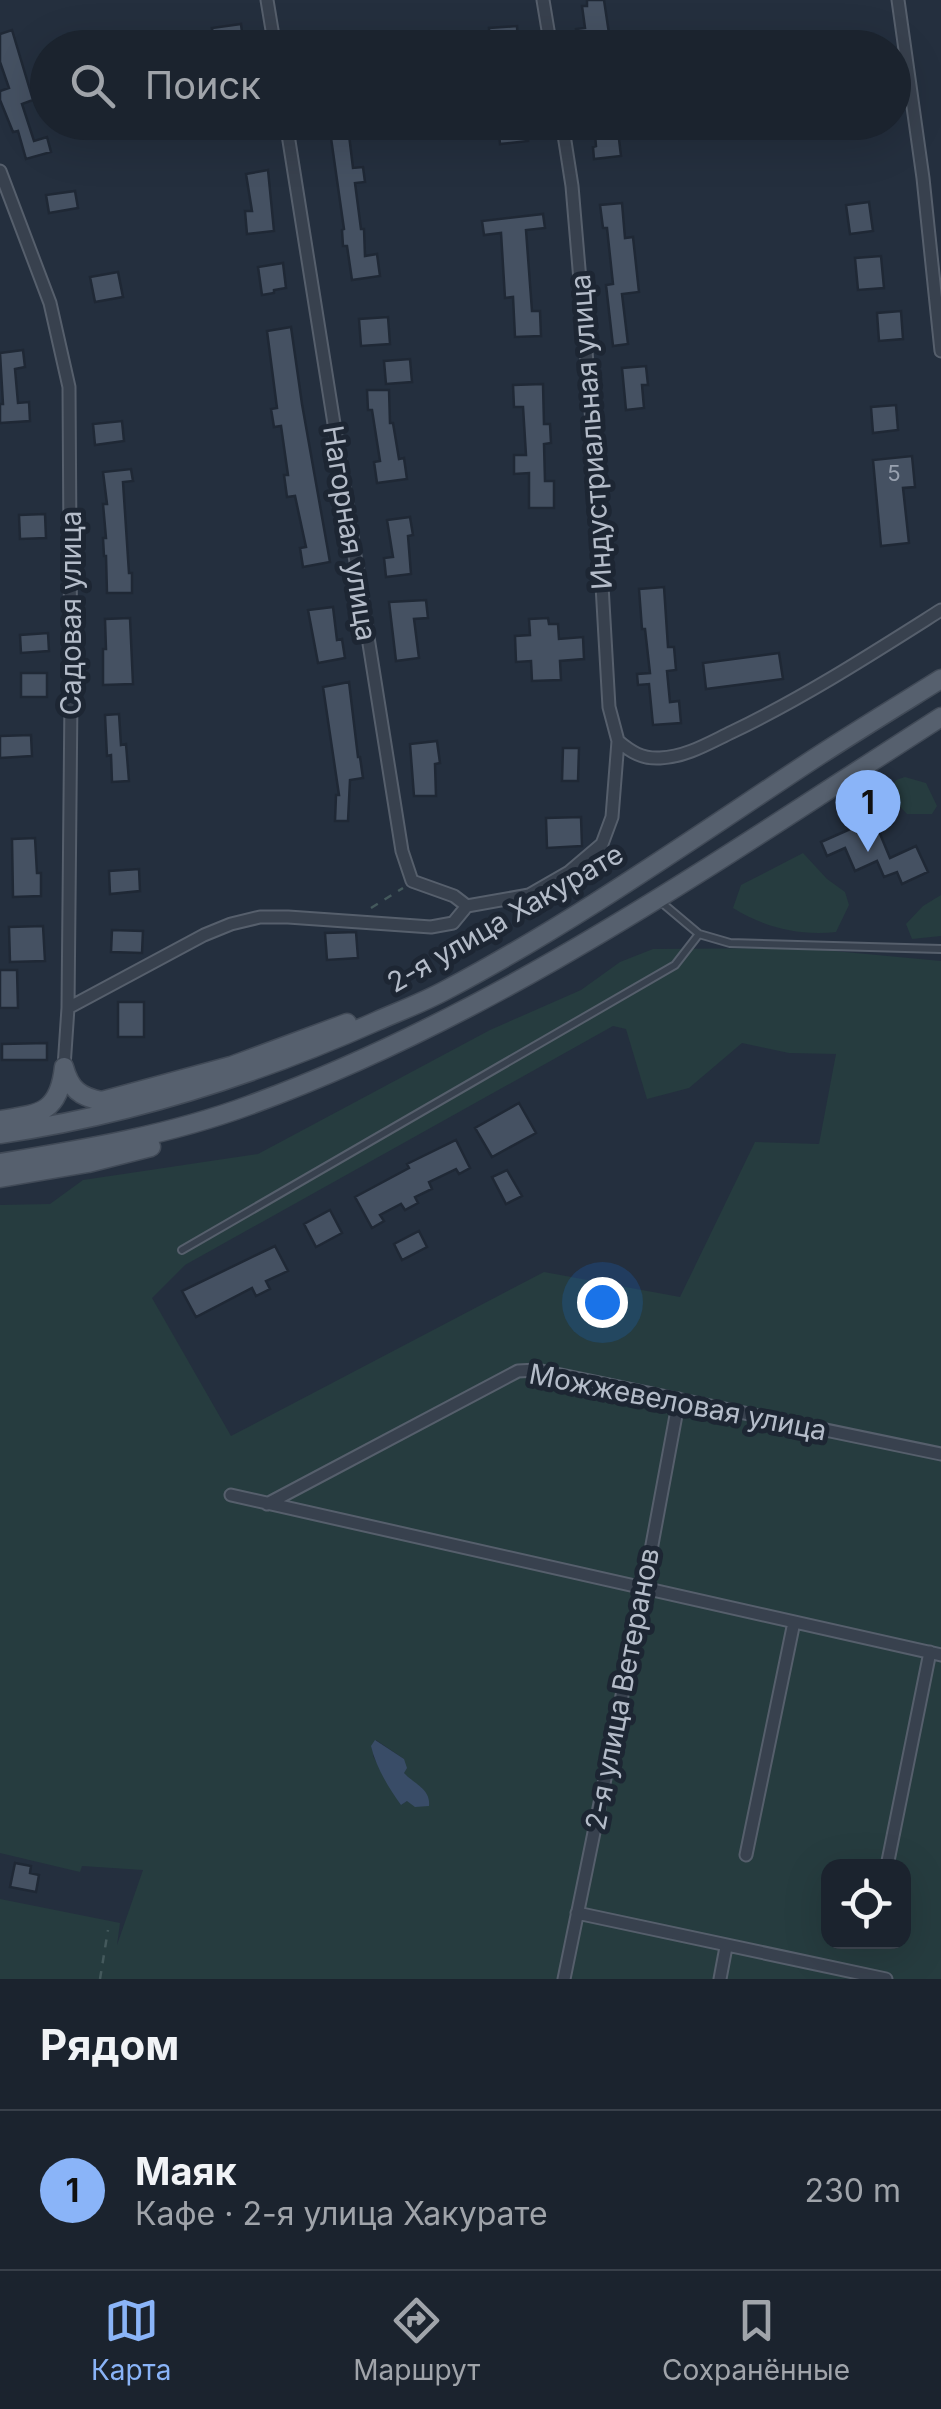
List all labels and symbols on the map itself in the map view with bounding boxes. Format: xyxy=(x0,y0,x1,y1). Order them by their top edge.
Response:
street label: Индустриальная улица xyxy=(563,273,619,591)
street label: Нагорная улица xyxy=(316,423,384,643)
house number: 5 xyxy=(887,460,901,486)
street label: Садовая улица xyxy=(54,510,88,716)
pin: 1 xyxy=(836,770,900,852)
street label: 2-я улица Хакурате xyxy=(381,837,629,999)
your location xyxy=(577,1277,628,1328)
street label: Можжевеловая улица xyxy=(526,1356,830,1448)
street label: 2-я улица Ветеранов xyxy=(578,1545,666,1833)

